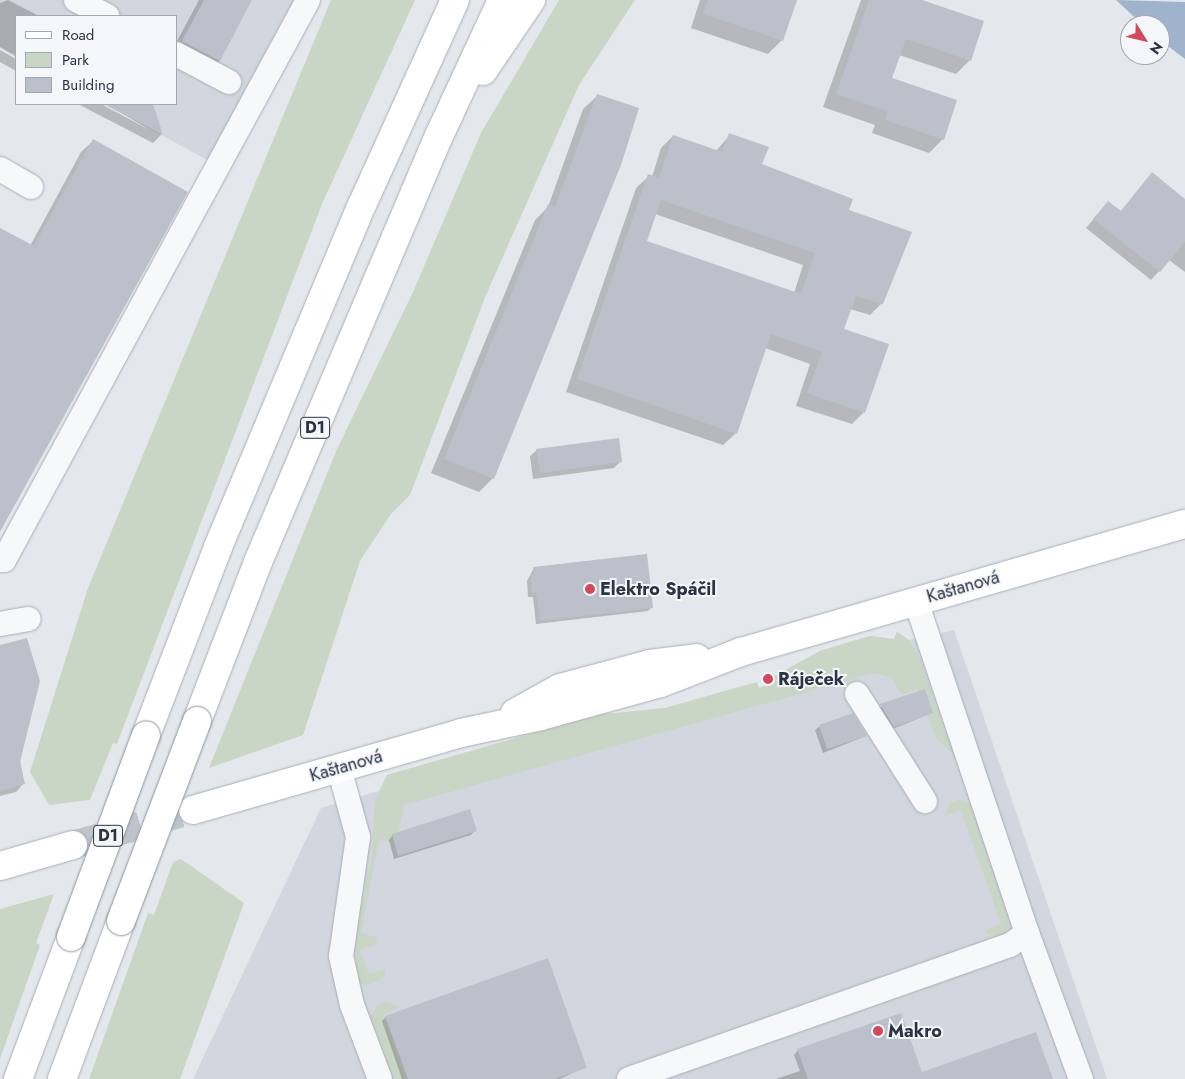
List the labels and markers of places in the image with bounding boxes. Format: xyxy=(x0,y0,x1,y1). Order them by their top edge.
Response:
place label: Elektro Spáčil xyxy=(600,578,716,600)
marker: Elektro Spáčil xyxy=(584,583,596,595)
place label: Ráječek xyxy=(778,668,844,690)
marker: Ráječek xyxy=(762,673,774,685)
place label: Makro xyxy=(888,1020,942,1042)
marker: Makro xyxy=(872,1025,884,1037)

